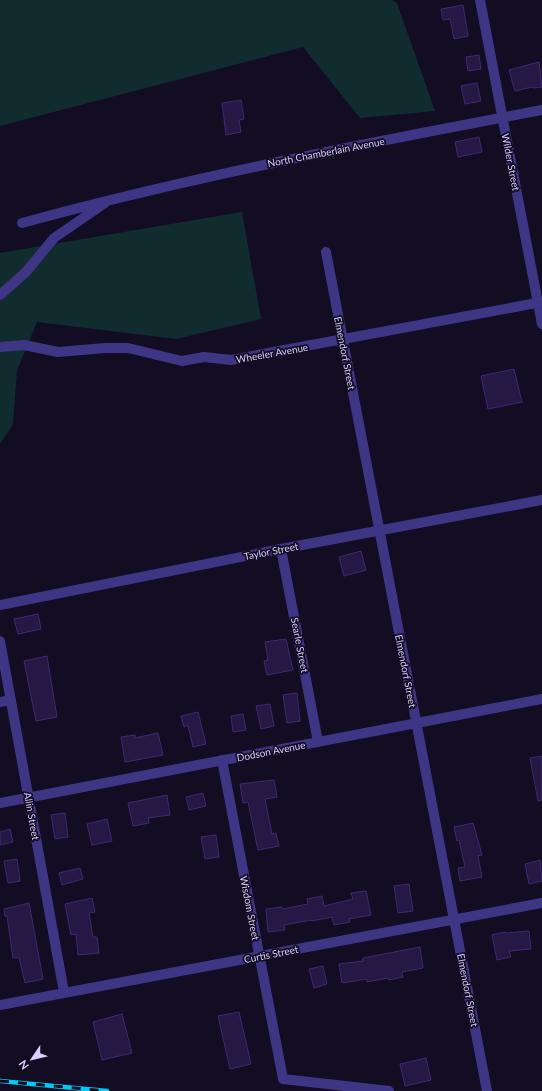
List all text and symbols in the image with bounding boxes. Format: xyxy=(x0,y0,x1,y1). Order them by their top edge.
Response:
street label: Wilder Street xyxy=(500,132,523,192)
street label: North Chamberlain Avenue xyxy=(266,135,386,169)
street label: Elmendorf Street xyxy=(332,315,358,391)
street label: Wheeler Avenue xyxy=(235,341,309,365)
street label: Taylor Street xyxy=(243,540,300,562)
street label: Searle Street xyxy=(289,616,311,674)
street label: Elmendorf Street xyxy=(393,633,419,709)
street label: Dodson Avenue xyxy=(236,738,306,764)
street label: Allin Street xyxy=(22,791,42,841)
street label: Wisdom Street xyxy=(238,875,262,942)
street label: Curtis Street xyxy=(243,943,300,965)
street label: Elmendorf Street xyxy=(455,952,481,1028)
north arrow xyxy=(12,1039,52,1079)
text: N xyxy=(16,1058,31,1072)

